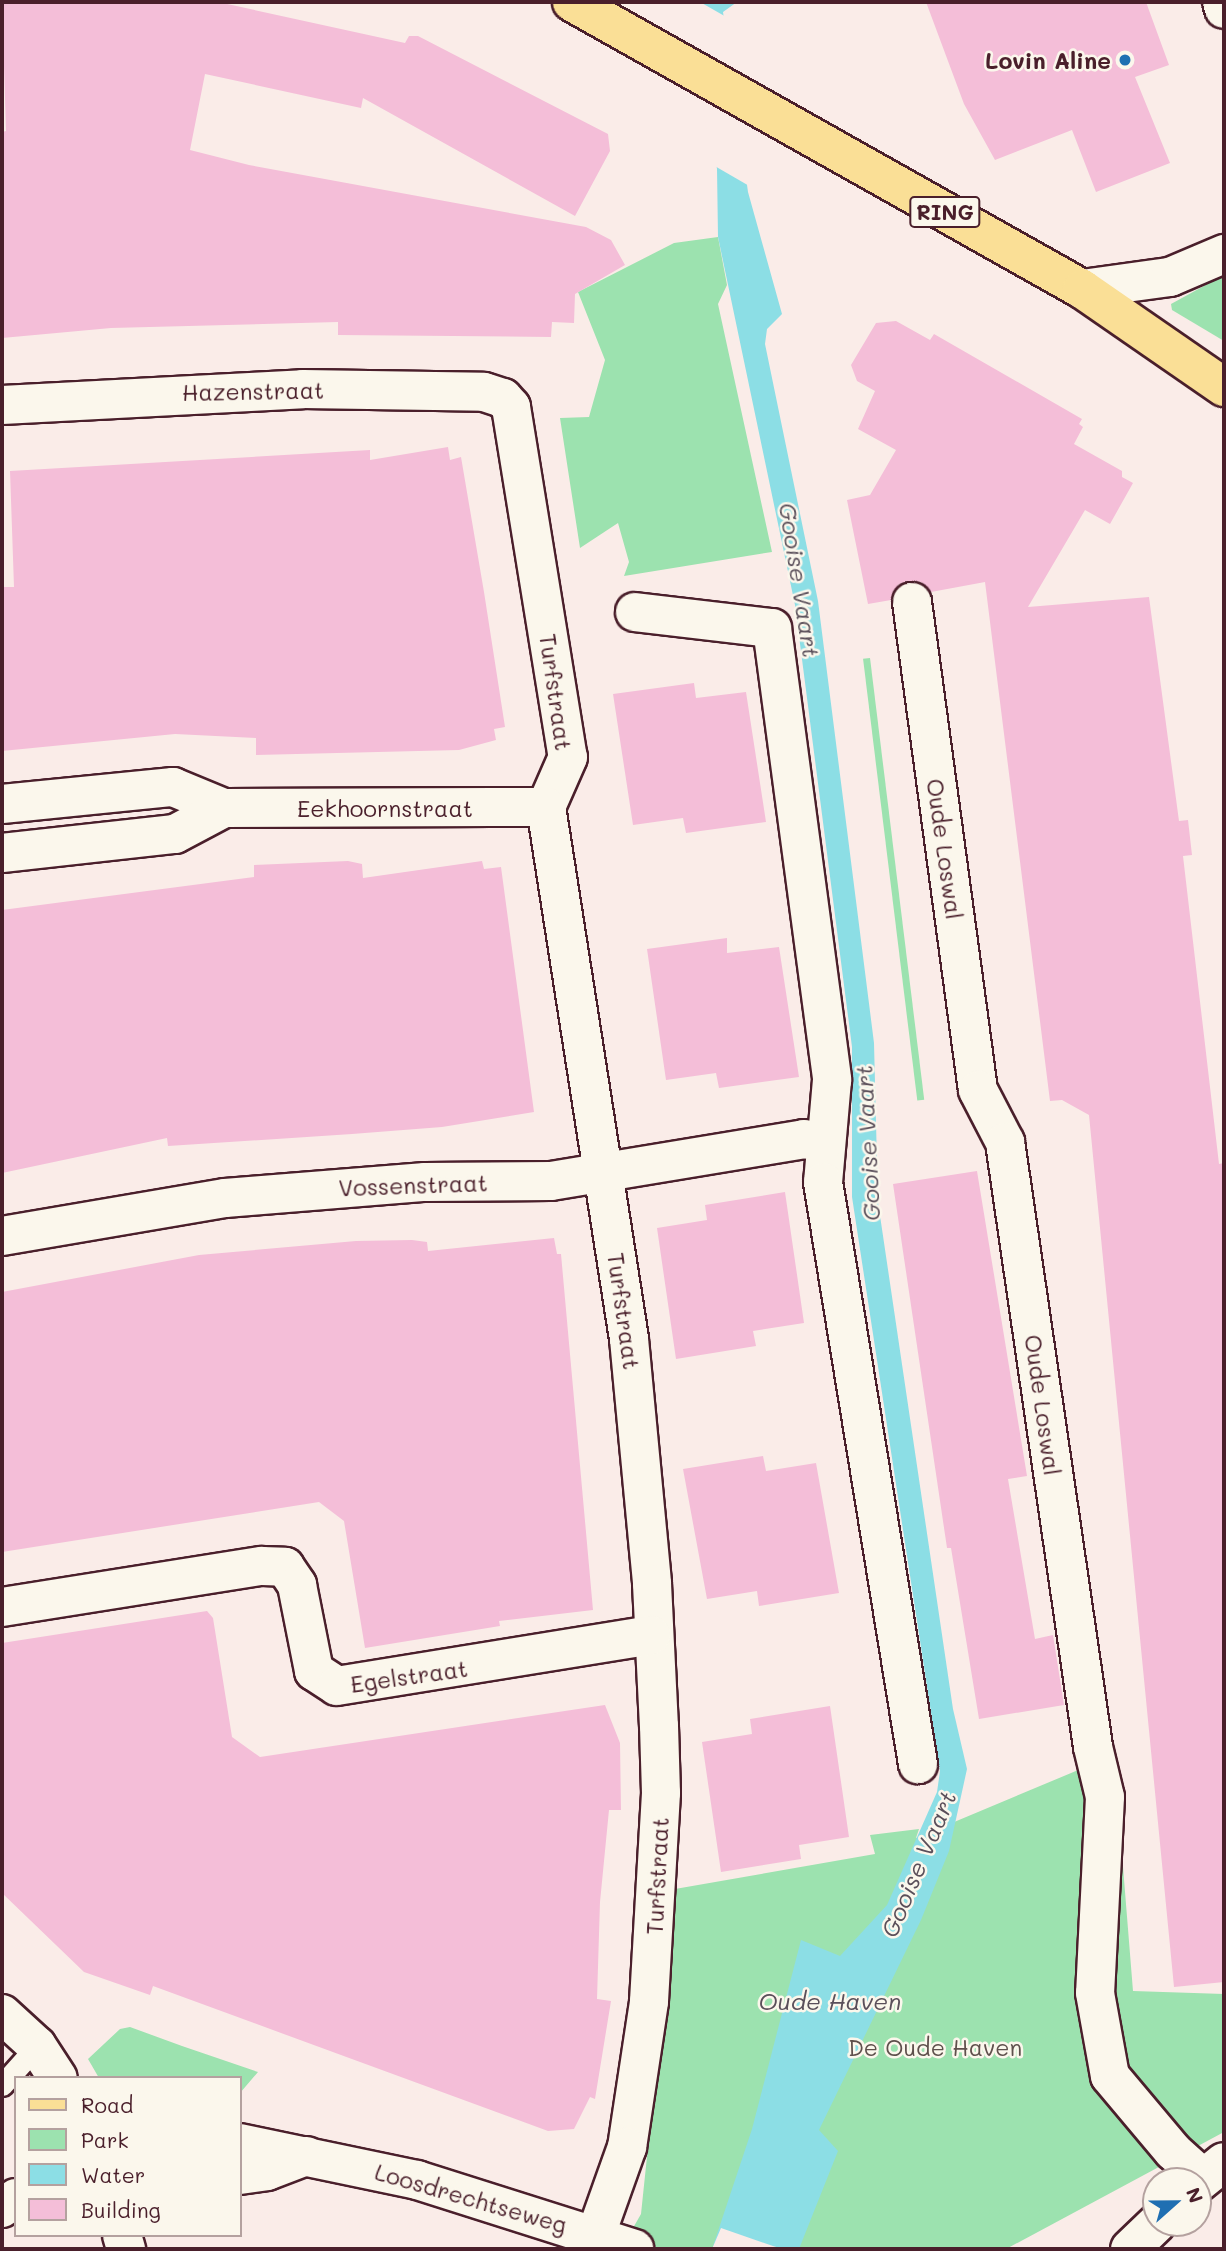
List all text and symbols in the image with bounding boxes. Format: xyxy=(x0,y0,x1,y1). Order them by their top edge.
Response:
place label: Lovin Aline xyxy=(985,46,1111,74)
marker: Lovin Aline xyxy=(1117,52,1133,68)
road number: RING xyxy=(908,194,982,230)
street label: Hazenstraat xyxy=(182,376,324,406)
water label: Gooise Vaart xyxy=(774,501,826,659)
street label: Turfstraat xyxy=(534,632,578,752)
street label: Oude Loswal xyxy=(921,777,969,921)
street label: Eekhoornstraat xyxy=(297,794,473,822)
water label: Gooise Vaart xyxy=(849,1064,885,1222)
street label: Vossenstraat xyxy=(338,1169,488,1201)
street label: Turfstraat xyxy=(602,1251,646,1371)
street label: Oude Loswal xyxy=(1019,1333,1067,1477)
street label: Egelstraat xyxy=(349,1654,469,1698)
water label: Gooise Vaart xyxy=(874,1786,962,1942)
street label: Turfstraat xyxy=(640,1817,674,1935)
water label: Oude Haven xyxy=(759,1987,901,2015)
park label: De Oude Haven xyxy=(848,2033,1022,2061)
legend xyxy=(14,2076,242,2237)
text: Road xyxy=(81,2091,133,2118)
text: Park xyxy=(81,2126,129,2153)
street label: Loosdrechtseweg xyxy=(372,2157,570,2239)
text: Water xyxy=(81,2161,145,2188)
north arrow xyxy=(1142,2167,1212,2237)
text: N xyxy=(1181,2184,1209,2206)
text: Building xyxy=(81,2196,161,2223)

